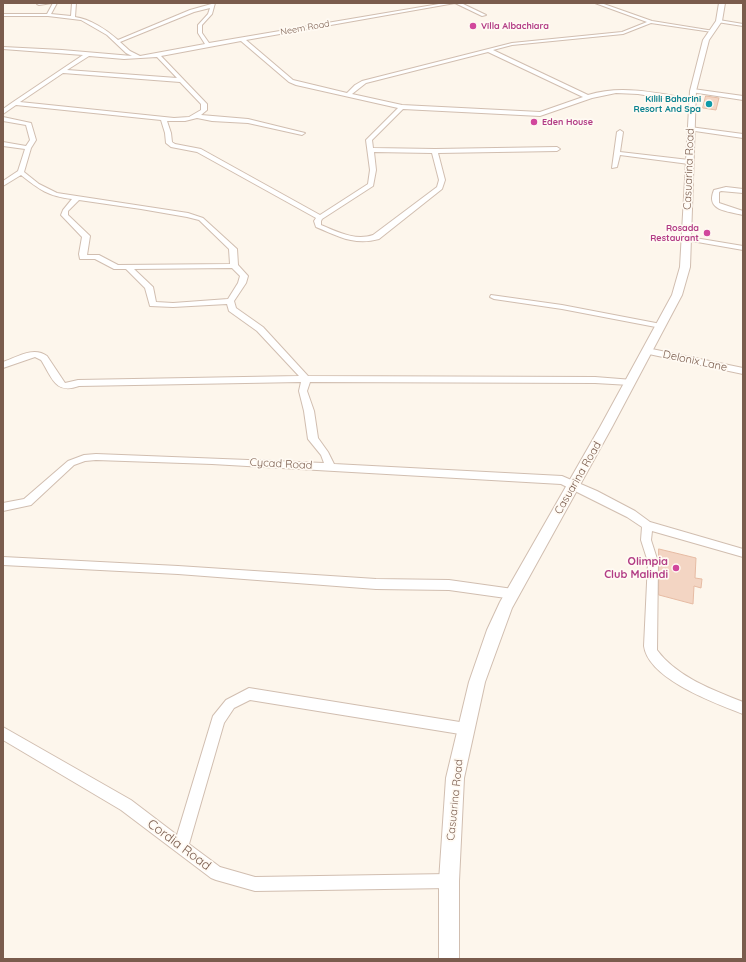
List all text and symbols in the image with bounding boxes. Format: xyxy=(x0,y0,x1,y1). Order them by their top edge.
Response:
street label: Neem Road xyxy=(280,18,330,38)
marker: Villa Albachiara xyxy=(468,21,478,31)
place label: Villa Albachiara xyxy=(481,21,549,31)
place label: Kilili Baharini Resort And Spa xyxy=(634,94,701,115)
marker: Kilili Baharini Resort And Spa xyxy=(704,99,714,109)
marker: Eden House xyxy=(529,117,539,127)
place label: Eden House xyxy=(542,117,593,127)
street label: Casuarina Road xyxy=(681,128,697,210)
place label: Rosada Restaurant xyxy=(650,223,699,244)
marker: Rosada Restaurant xyxy=(702,228,712,238)
street label: Delonix Lane xyxy=(662,348,728,374)
street label: Casuarina Road xyxy=(552,439,604,517)
street label: Cycad Road xyxy=(249,456,313,472)
place label: Olimpia Club Malindi xyxy=(604,555,668,581)
marker: Olimpia Club Malindi xyxy=(671,563,681,573)
street label: Casuarina Road xyxy=(444,759,466,841)
street label: Cordia Road xyxy=(144,816,214,874)

